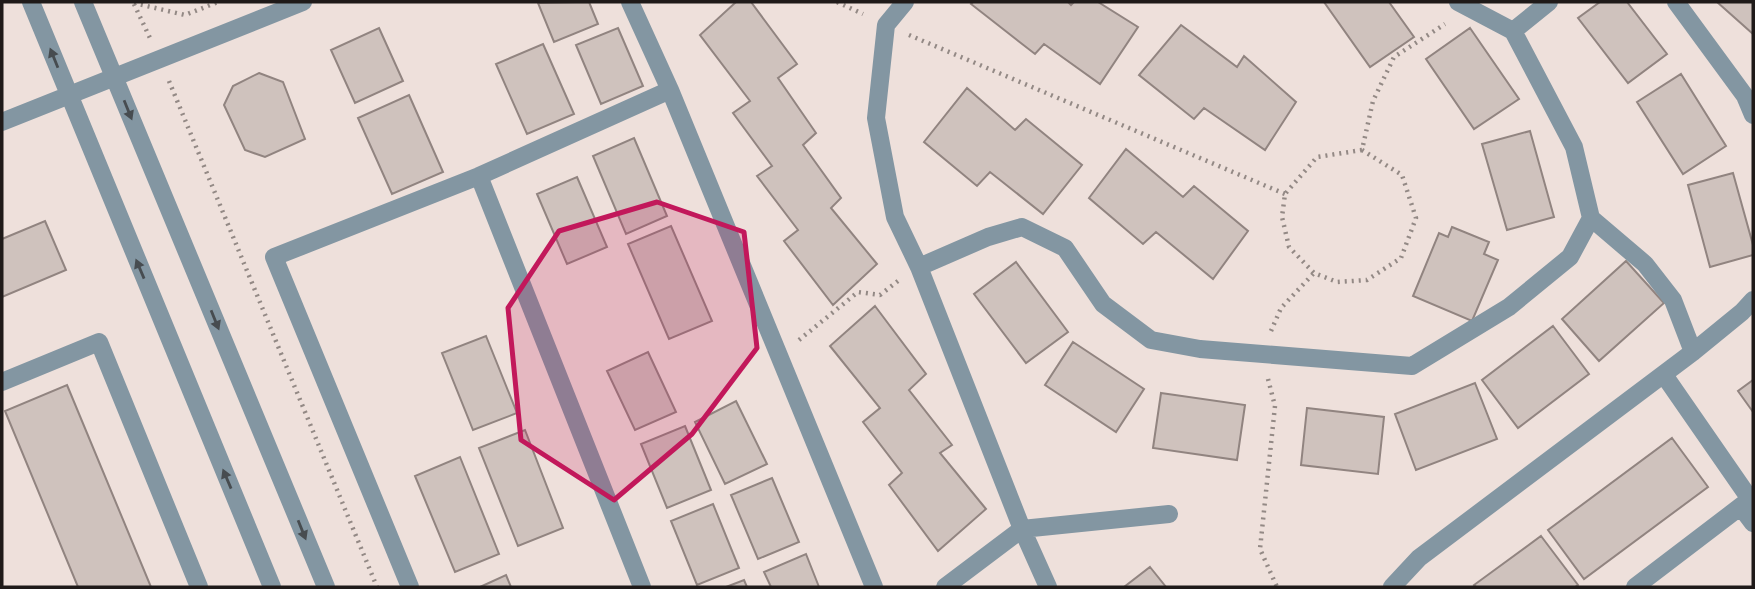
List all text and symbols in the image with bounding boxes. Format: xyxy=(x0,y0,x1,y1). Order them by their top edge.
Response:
one-way arrow xyxy=(48,48,59,69)
one-way arrow xyxy=(123,99,134,120)
one-way arrow xyxy=(134,259,146,279)
one-way arrow xyxy=(209,310,221,330)
one-way arrow xyxy=(222,468,233,489)
one-way arrow xyxy=(297,520,308,541)

